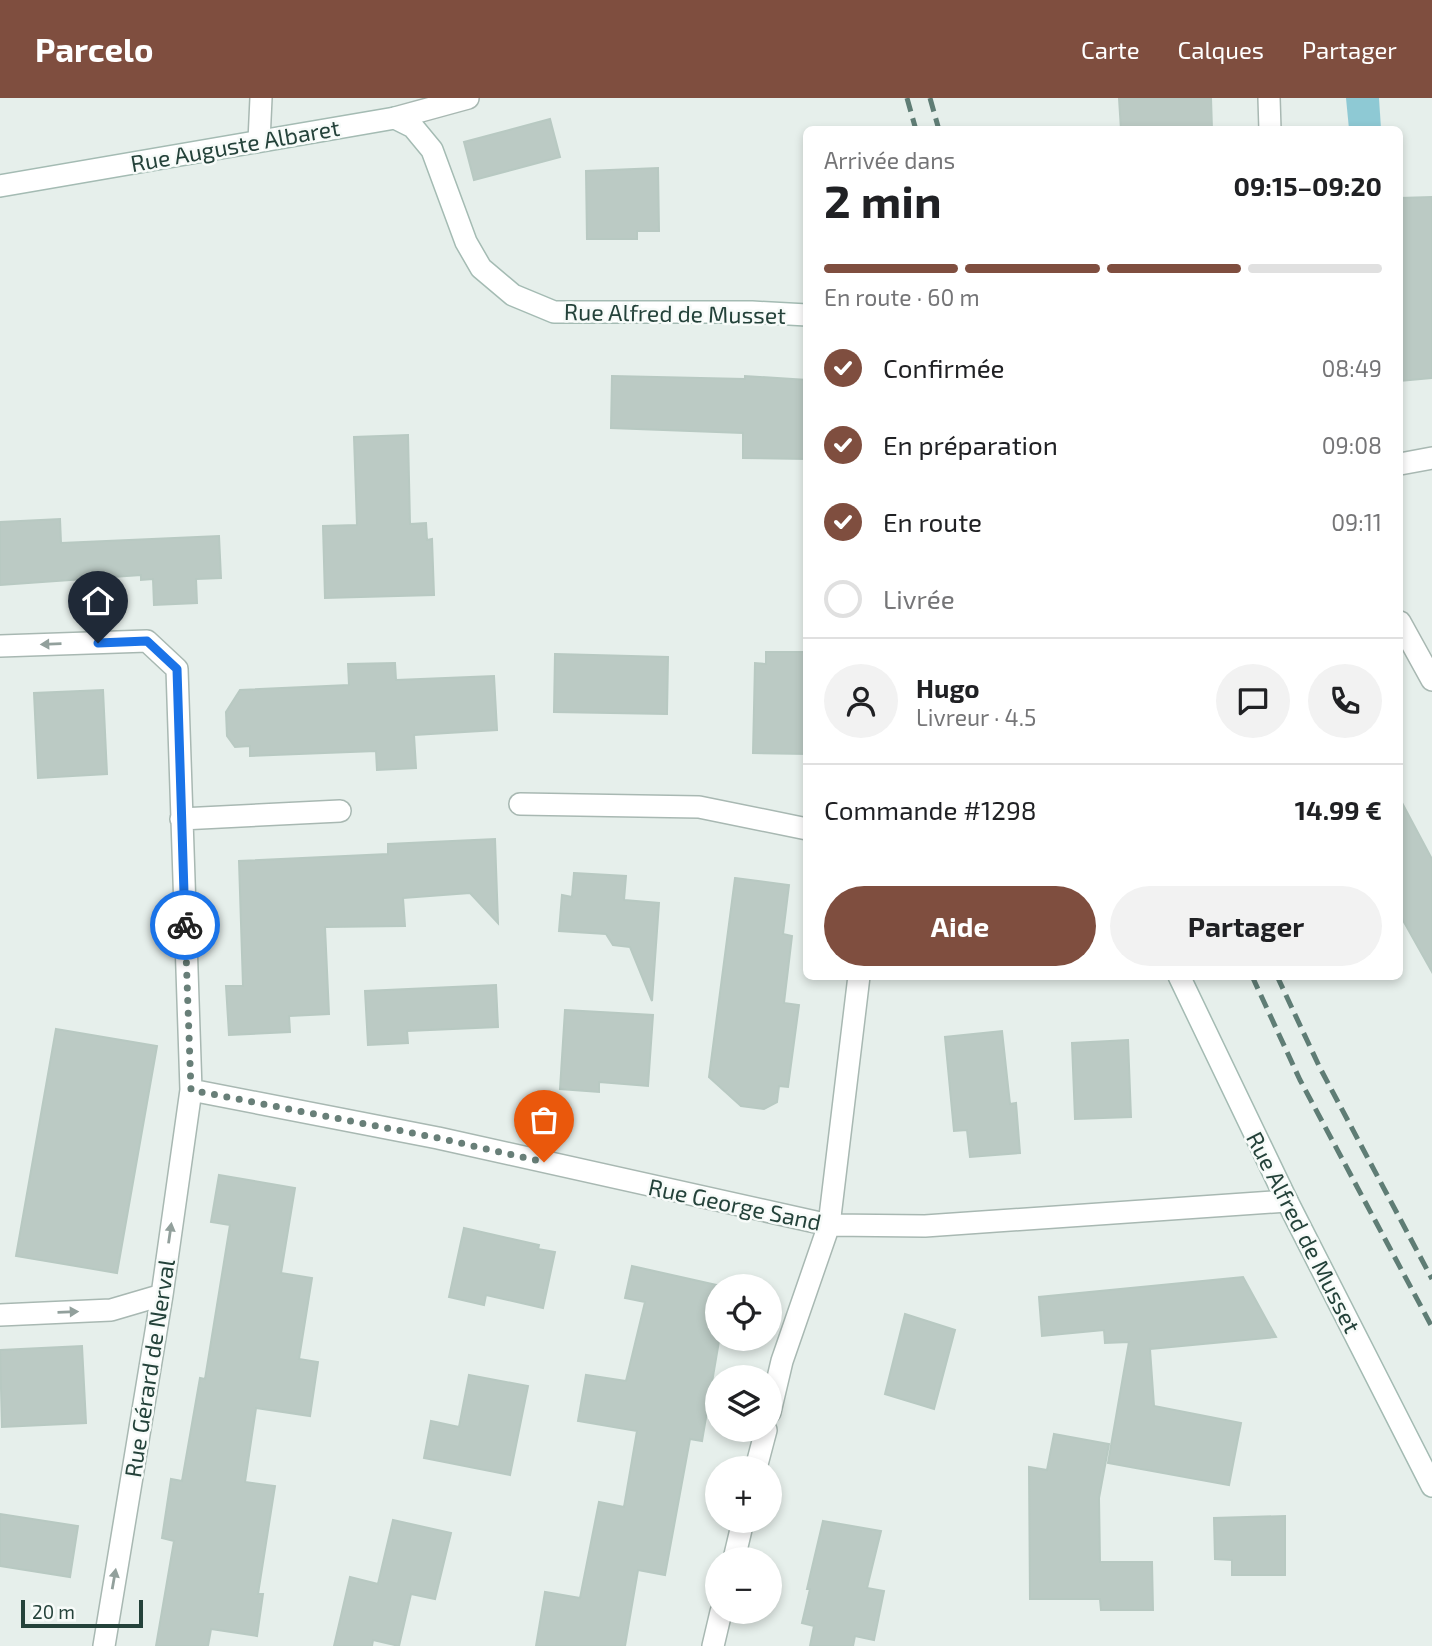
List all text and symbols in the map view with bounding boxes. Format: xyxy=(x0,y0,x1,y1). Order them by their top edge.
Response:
text: Parcelo xyxy=(35,29,153,69)
text: Carte xyxy=(1081,35,1140,64)
text: Calques xyxy=(1178,35,1264,64)
text: Partager xyxy=(1302,35,1397,64)
street label: Rue Auguste Albaret xyxy=(128,113,342,177)
text: Arrivée dans xyxy=(824,146,955,174)
text: 09:15–09:20 xyxy=(1233,170,1382,201)
text: 2 min xyxy=(824,172,942,227)
text: En route · 60 m xyxy=(824,283,980,311)
street label: Rue Alfred de Musset xyxy=(564,297,786,329)
icon: check xyxy=(824,349,862,387)
text: Confirmée xyxy=(883,352,1005,383)
text: 08:49 xyxy=(1321,354,1382,382)
icon: check xyxy=(824,426,862,464)
text: En préparation xyxy=(883,429,1058,460)
text: 09:08 xyxy=(1322,431,1382,459)
icon: check xyxy=(824,503,862,541)
text: En route xyxy=(883,506,982,537)
text: 09:11 xyxy=(1331,508,1382,536)
pin xyxy=(68,571,128,643)
icon: home xyxy=(79,582,117,620)
text: Livrée xyxy=(883,583,955,614)
one-way arrow xyxy=(40,639,62,650)
button: person xyxy=(824,664,898,738)
button: chat xyxy=(1216,664,1290,738)
button: phone xyxy=(1308,664,1382,738)
text: Hugo xyxy=(916,672,980,703)
text: Livreur · 4.5 xyxy=(916,703,1036,731)
text: Commande #1298 xyxy=(824,794,1037,825)
text: 14.99 € xyxy=(1295,794,1382,825)
button: Aide xyxy=(824,886,1096,966)
button: Partager xyxy=(1110,886,1382,966)
courier xyxy=(150,890,220,960)
icon: bike xyxy=(166,906,204,944)
pin xyxy=(514,1090,574,1162)
icon: bag xyxy=(525,1101,563,1139)
street label: Rue Alfred de Musset xyxy=(1241,1127,1367,1337)
street label: Rue George Sand xyxy=(646,1172,824,1236)
one-way arrow xyxy=(165,1222,176,1244)
street label: Rue Gérard de Nerval xyxy=(118,1257,180,1479)
map controls xyxy=(705,1274,782,1624)
button: locate xyxy=(705,1274,782,1351)
one-way arrow xyxy=(57,1307,79,1318)
button: layers xyxy=(705,1365,782,1442)
button: + xyxy=(705,1456,782,1533)
button: − xyxy=(705,1547,782,1624)
one-way arrow xyxy=(109,1568,120,1590)
scale bar xyxy=(21,1597,144,1629)
text: 20 m xyxy=(32,1600,75,1623)

